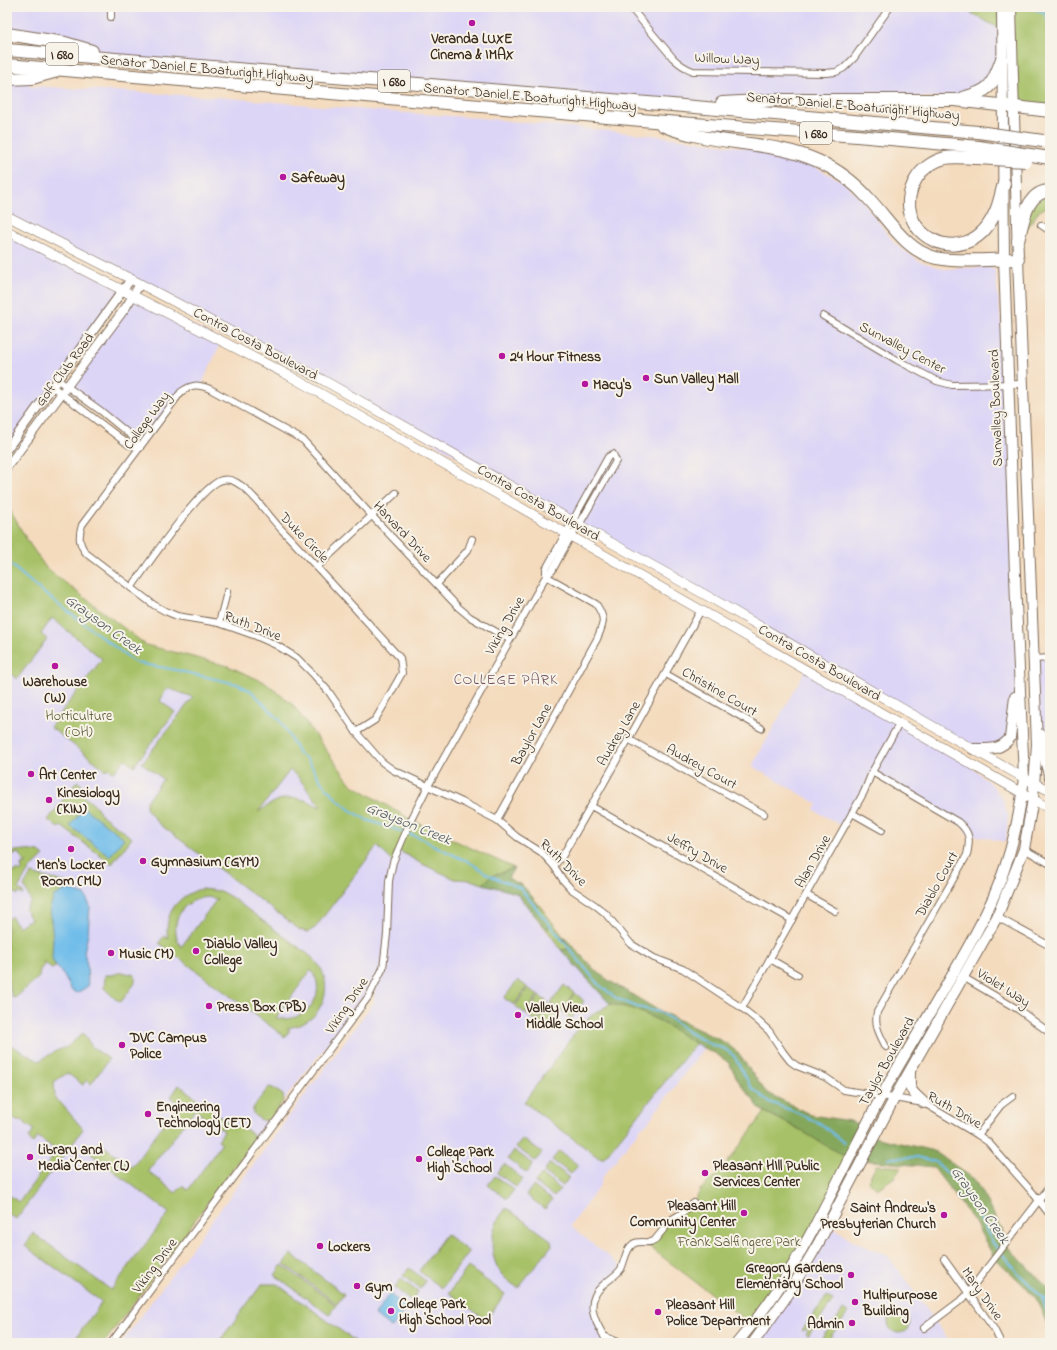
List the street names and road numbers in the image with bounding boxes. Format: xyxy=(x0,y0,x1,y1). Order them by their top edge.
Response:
road number: I 680 xyxy=(46,43,78,65)
street label: Willow Way xyxy=(694,48,760,72)
street label: Senator Daniel E Boatwright Highway xyxy=(99,50,315,90)
road number: I 680 xyxy=(378,70,410,92)
street label: Senator Daniel E Boatwright Highway xyxy=(422,78,638,118)
street label: Senator Daniel E Boatwright Highway xyxy=(745,87,961,127)
road number: I 680 xyxy=(800,122,832,144)
street label: Contra Costa Boulevard xyxy=(189,303,321,386)
street label: Sunvalley Center xyxy=(855,317,950,381)
street label: Golf Club Road xyxy=(31,329,100,411)
street label: Sunvalley Boulevard xyxy=(984,349,1010,467)
street label: College Way xyxy=(119,387,177,455)
street label: Contra Costa Boulevard xyxy=(473,460,603,547)
street label: Harvard Drive xyxy=(368,496,437,568)
street label: Duke Circle xyxy=(274,507,334,569)
street label: Viking Drive xyxy=(480,592,532,660)
street label: Ruth Drive xyxy=(221,606,285,647)
street label: Contra Costa Boulevard xyxy=(754,620,884,707)
street label: Christine Court xyxy=(678,662,761,723)
street label: Audrey Lane xyxy=(592,697,648,771)
street label: Baylor Lane xyxy=(506,699,559,771)
street label: Audrey Court xyxy=(661,739,741,796)
street label: Jeffry Drive xyxy=(662,827,732,881)
street label: Alan Drive xyxy=(790,831,837,892)
street label: Ruth Drive xyxy=(534,834,592,892)
street label: Diablo Court xyxy=(910,848,964,922)
street label: Violet Way xyxy=(971,963,1034,1014)
street label: Viking Drive xyxy=(320,973,375,1040)
street label: Taylor Boulevard xyxy=(854,1013,922,1111)
street label: Ruth Drive xyxy=(923,1086,986,1135)
street label: Viking Drive xyxy=(127,1233,184,1299)
street label: Mary Drive xyxy=(955,1263,1008,1326)

